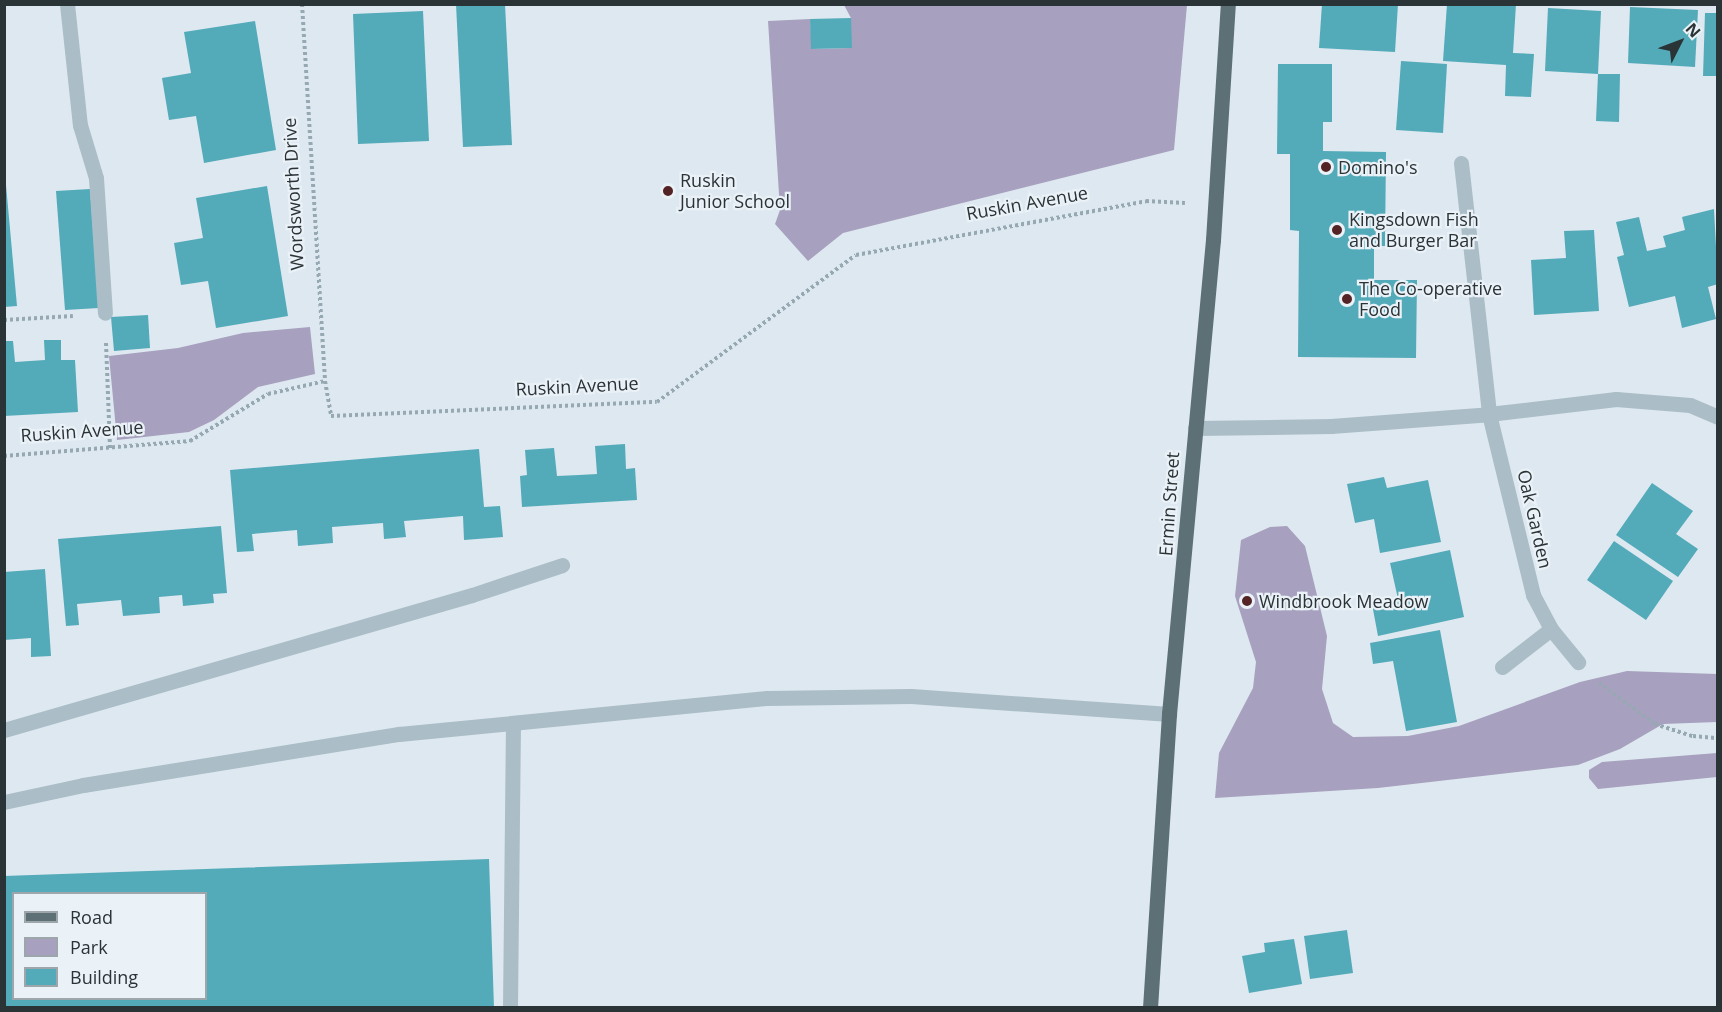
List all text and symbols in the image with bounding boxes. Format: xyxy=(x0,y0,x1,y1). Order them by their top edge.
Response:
north arrow xyxy=(1650,12,1710,72)
text: N xyxy=(1681,18,1706,42)
street label: Wordsworth Drive xyxy=(278,117,308,271)
place label: Domino's xyxy=(1338,156,1417,178)
marker: Domino's xyxy=(1319,160,1333,174)
place label: Ruskin Junior School xyxy=(680,170,790,213)
street label: Ruskin Avenue xyxy=(965,182,1089,224)
marker: Ruskin Junior School xyxy=(661,184,675,198)
place label: Kingsdown Fish and Burger Bar xyxy=(1349,209,1479,252)
marker: Kingsdown Fish and Burger Bar xyxy=(1330,223,1344,237)
place label: The Co-operative Food xyxy=(1359,278,1502,320)
marker: The Co-operative Food xyxy=(1340,292,1354,306)
street label: Ruskin Avenue xyxy=(515,372,639,400)
street label: Ruskin Avenue xyxy=(20,416,144,446)
street label: Ermin Street xyxy=(1155,451,1183,557)
street label: Oak Garden xyxy=(1513,467,1557,571)
place label: Windbrook Meadow xyxy=(1259,590,1428,612)
marker: Windbrook Meadow xyxy=(1240,594,1254,608)
legend xyxy=(12,892,207,1000)
text: Road xyxy=(70,905,113,929)
text: Park xyxy=(70,935,108,959)
text: Building xyxy=(70,965,138,989)

